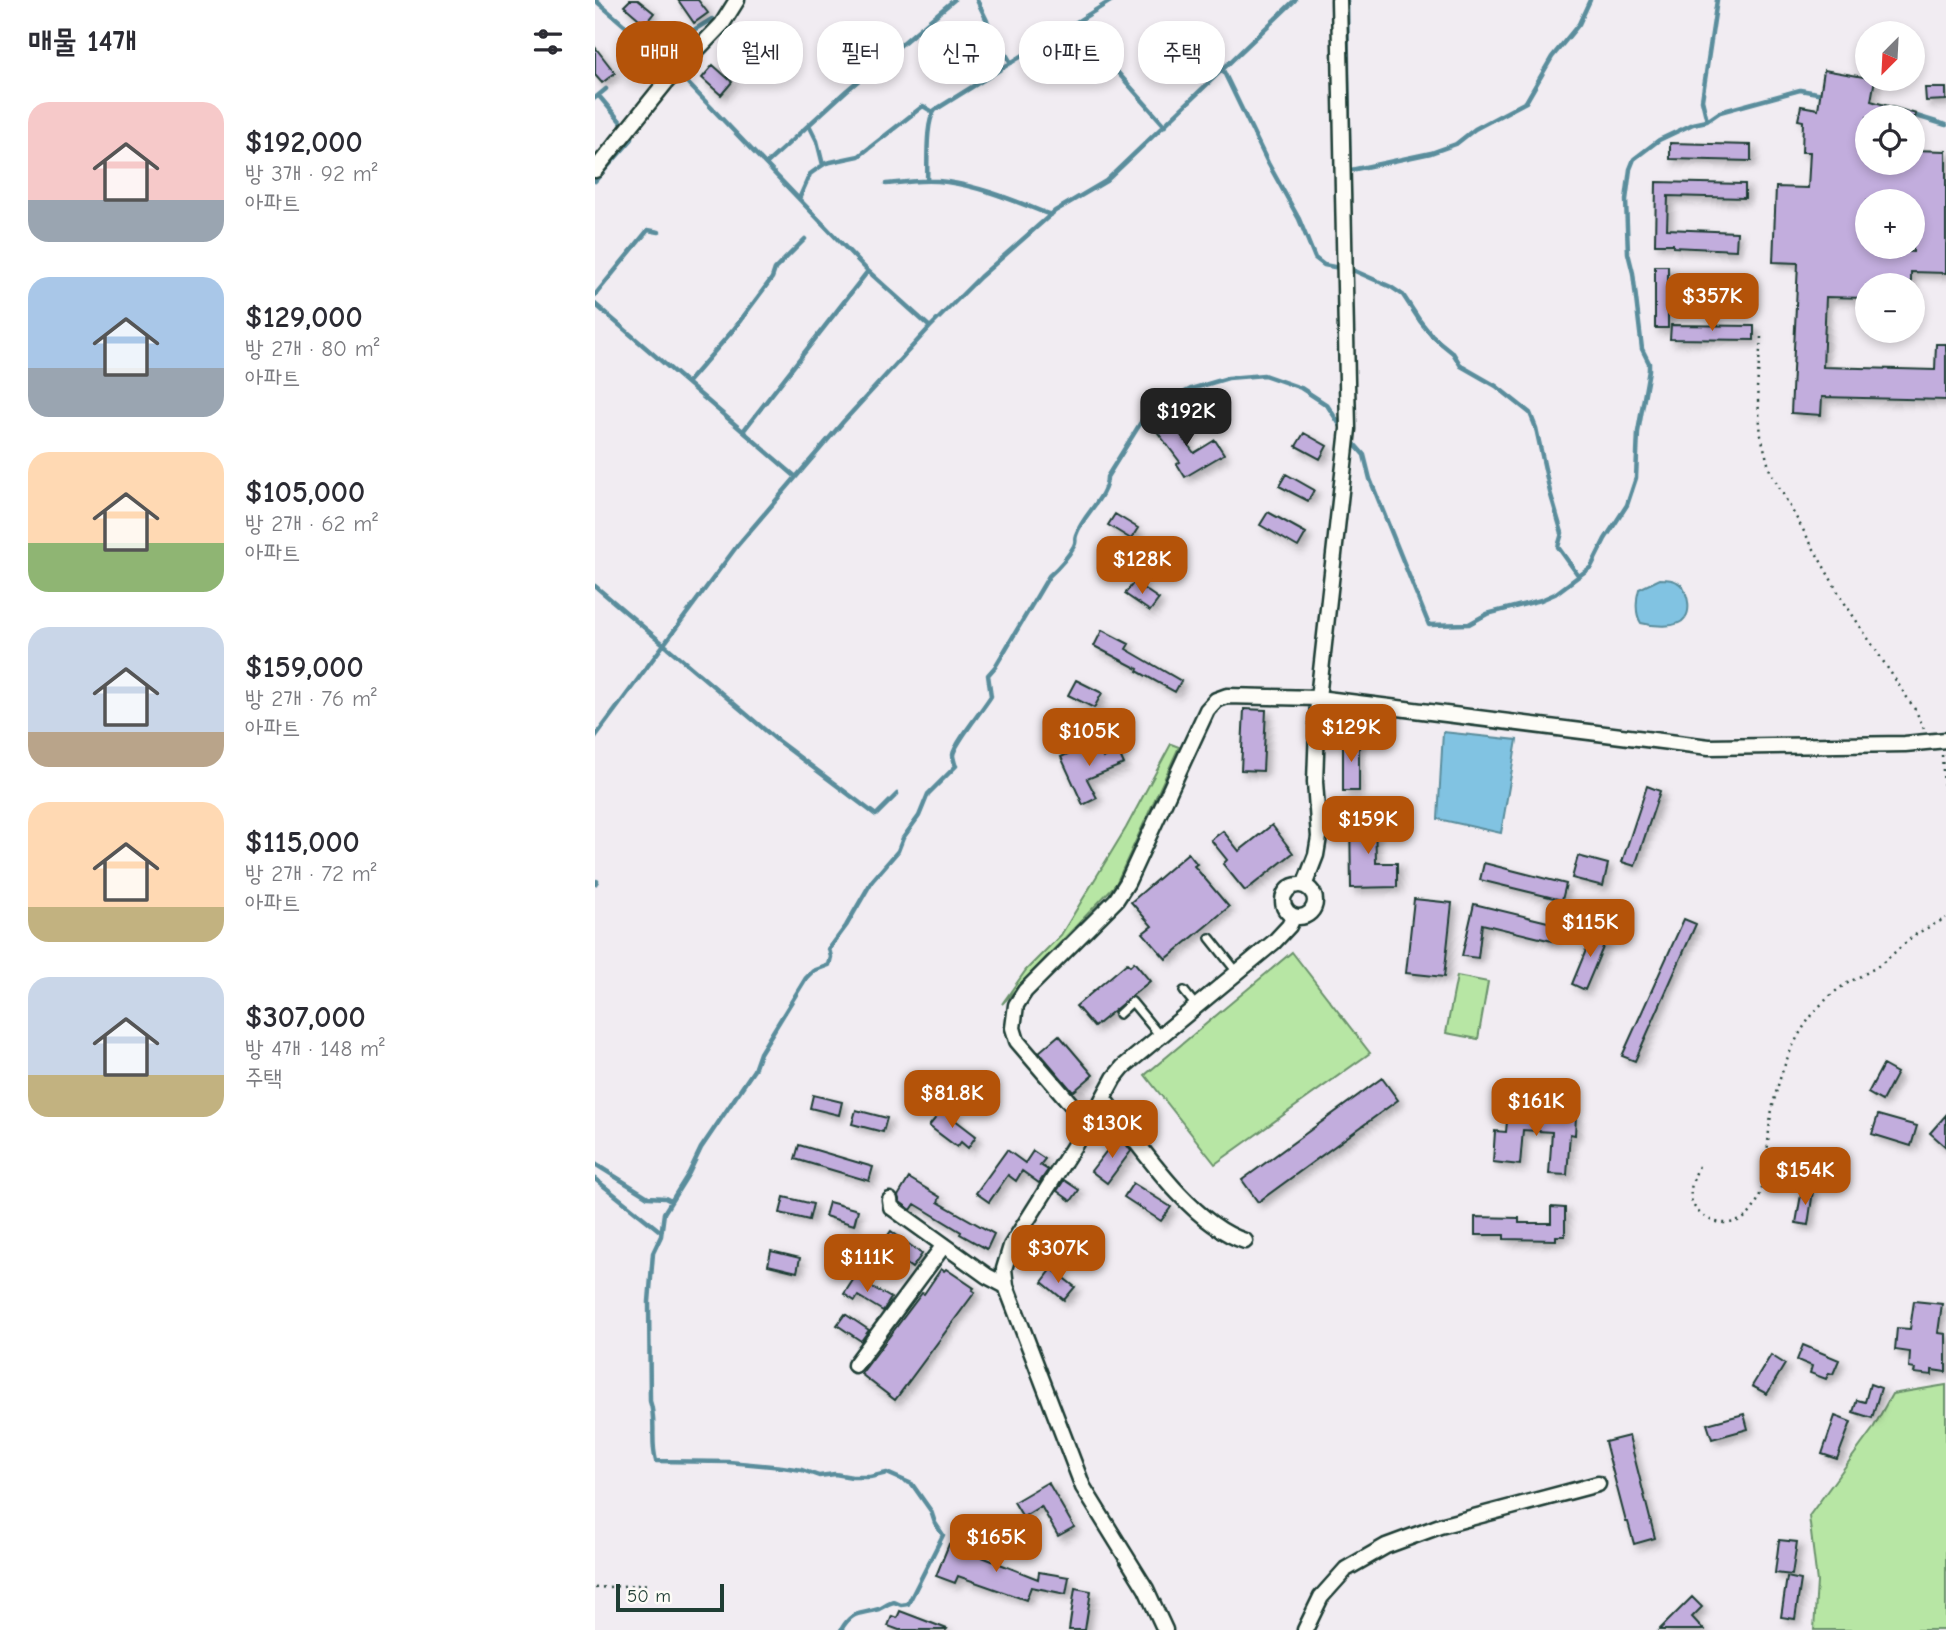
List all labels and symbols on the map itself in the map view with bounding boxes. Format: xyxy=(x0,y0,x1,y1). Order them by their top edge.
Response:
north arrow xyxy=(1855,21,1925,91)
pin: $357K xyxy=(1663,274,1761,333)
pin: $192K xyxy=(1137,388,1235,448)
pin: $128K xyxy=(1093,536,1191,596)
pin: $129K xyxy=(1302,704,1400,764)
pin: $105K xyxy=(1040,708,1138,768)
pin: $159K xyxy=(1319,796,1417,856)
pin: $115K xyxy=(1541,900,1639,959)
pin: $81.8K xyxy=(895,1070,1009,1130)
pin: $161K xyxy=(1487,1078,1585,1138)
pin: $130K xyxy=(1063,1100,1161,1160)
pin: $154K xyxy=(1756,1148,1854,1207)
pin: $307K xyxy=(1009,1226,1107,1285)
pin: $111K xyxy=(818,1234,916,1294)
pin: $165K xyxy=(947,1514,1045,1574)
scale bar xyxy=(616,1581,725,1613)

